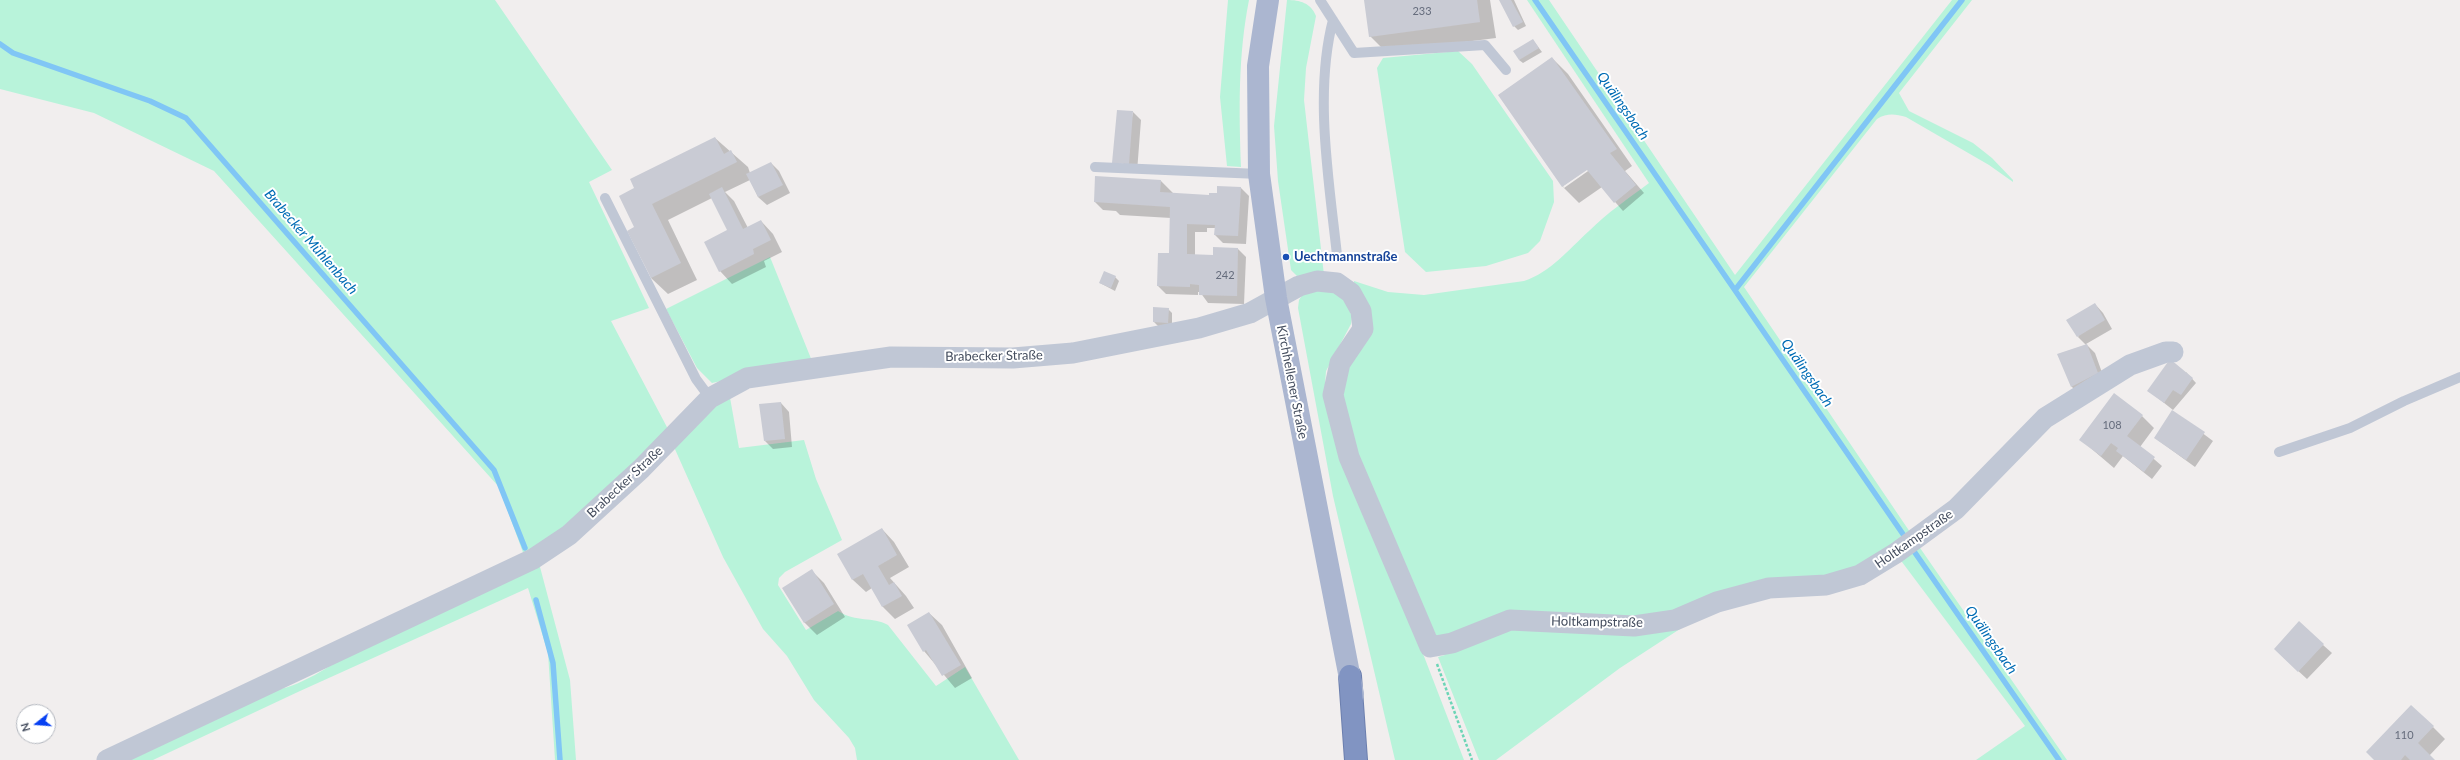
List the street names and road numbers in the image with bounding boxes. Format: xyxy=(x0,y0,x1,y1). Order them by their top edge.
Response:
street label: Kirchhellener Straße xyxy=(1273,324,1311,440)
street label: Brabecker Straße xyxy=(945,347,1043,365)
street label: Brabecker Straße xyxy=(584,443,666,521)
street label: Holtkampstraße xyxy=(1872,506,1956,572)
street label: Holtkampstraße xyxy=(1551,613,1643,631)

